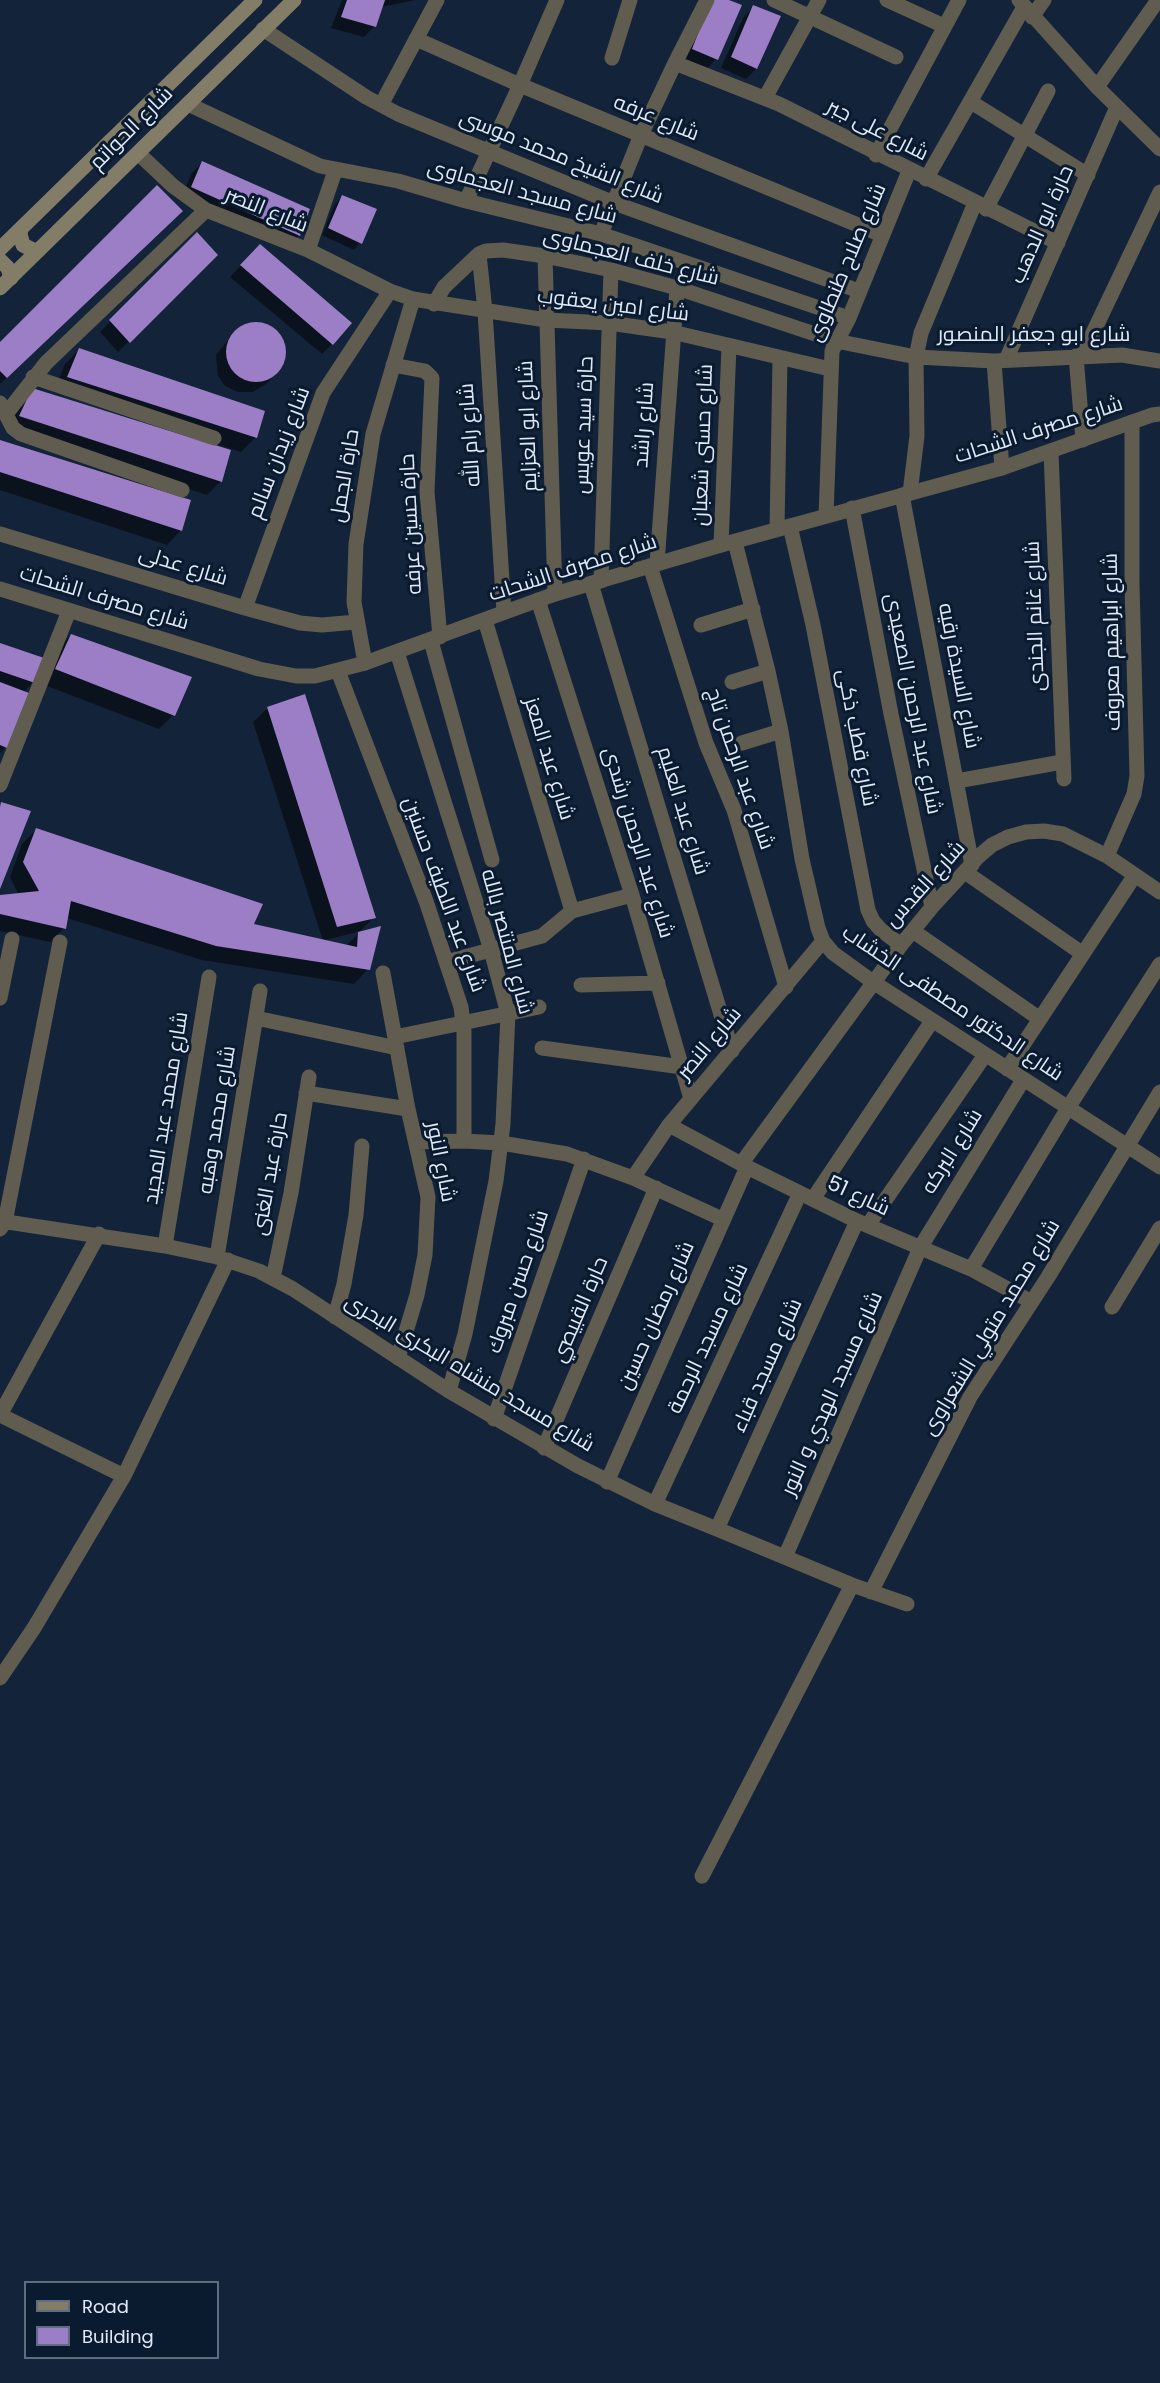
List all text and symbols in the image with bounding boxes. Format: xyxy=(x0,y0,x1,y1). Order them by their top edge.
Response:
street label: شارع الحواتم xyxy=(85,82,179,176)
street label: شارع عرفه xyxy=(610,90,702,148)
street label: شارع على جبر xyxy=(822,95,932,167)
street label: شارع الشيخ محمد موسى xyxy=(455,106,667,210)
street label: شارع مسجد العجماوى xyxy=(424,156,620,230)
street label: حارة ابو الدهب xyxy=(1006,162,1080,288)
street label: شارع صلاح طنطاوى xyxy=(803,180,893,346)
street label: شارع النصر xyxy=(221,183,311,239)
street label: شارع خلف العجماوى xyxy=(541,224,721,292)
street label: شارع امين يعقوب xyxy=(536,284,690,328)
street label: شارع ابو جعفر المنصور xyxy=(938,323,1130,349)
street label: حارة سيد عويس xyxy=(570,356,600,494)
street label: شارع ابو العزايم xyxy=(514,360,544,492)
street label: شارع حسنى شعبان xyxy=(689,364,719,526)
street label: شارع راشد xyxy=(629,381,661,469)
street label: شارع رام الله xyxy=(455,382,487,488)
street label: شارع زيدان سالم xyxy=(243,384,317,522)
street label: شارع مصرف الشحات xyxy=(952,392,1126,470)
street label: حارة الجمل xyxy=(326,428,366,524)
street label: حارة حسين عرفه xyxy=(396,453,428,595)
street label: شارع مصرف الشحات xyxy=(486,530,660,608)
street label: شارع غانم الجندى xyxy=(1021,540,1051,692)
street label: شارع عدلى xyxy=(136,542,230,592)
street label: شارع ابراهيم معروف xyxy=(1099,553,1127,731)
street label: شارع مصرف الشحات xyxy=(16,561,192,637)
street label: شارع عبد الرحمن الصعيدى xyxy=(878,591,946,817)
street label: شارع السيدة رقيه xyxy=(932,601,984,751)
street label: شارع قطب ذكى xyxy=(830,667,882,809)
street label: شارع عبد الرحمن تاج xyxy=(699,685,779,853)
street label: شارع عبد المعز xyxy=(517,695,579,823)
street label: شارع عبد الرحمن رشدى xyxy=(596,744,678,942)
street label: شارع عبد العليم xyxy=(651,744,713,878)
street label: شارع عبد اللطيف حسنين xyxy=(396,794,490,996)
street label: شارع القدس xyxy=(881,837,971,933)
street label: شارع المنتصر بالله xyxy=(474,867,538,1017)
street label: شارع الدكتور مصطفى الخشاب xyxy=(837,921,1067,1087)
street label: شارع النصر xyxy=(672,1002,748,1086)
street label: شارع محمد عبد المجيد xyxy=(139,1010,195,1206)
street label: شارع محمد وهبه xyxy=(194,1044,242,1196)
street label: شارع البركه xyxy=(917,1105,989,1199)
street label: حارة عبد الغنى xyxy=(248,1110,294,1238)
street label: شارع النور xyxy=(420,1120,460,1204)
street label: شارع 51 xyxy=(823,1172,893,1222)
street label: شارع حسن مبروك xyxy=(483,1207,555,1357)
street label: شارع محمد متولي الشعراوى xyxy=(918,1216,1066,1440)
street label: شارع رمضان حسين xyxy=(613,1238,701,1394)
street label: حارة القبيصي xyxy=(547,1253,615,1367)
street label: شارع مسجد الرحمة xyxy=(663,1260,755,1418)
street label: شارع مسجد الهدي و النور xyxy=(777,1288,889,1500)
street label: شارع مسجد منشاه البكرى البحرى xyxy=(340,1289,598,1459)
street label: شارع مسجد قباء xyxy=(727,1295,809,1437)
legend xyxy=(24,2281,219,2359)
text: Road xyxy=(82,2294,129,2319)
text: Building xyxy=(82,2324,154,2349)

